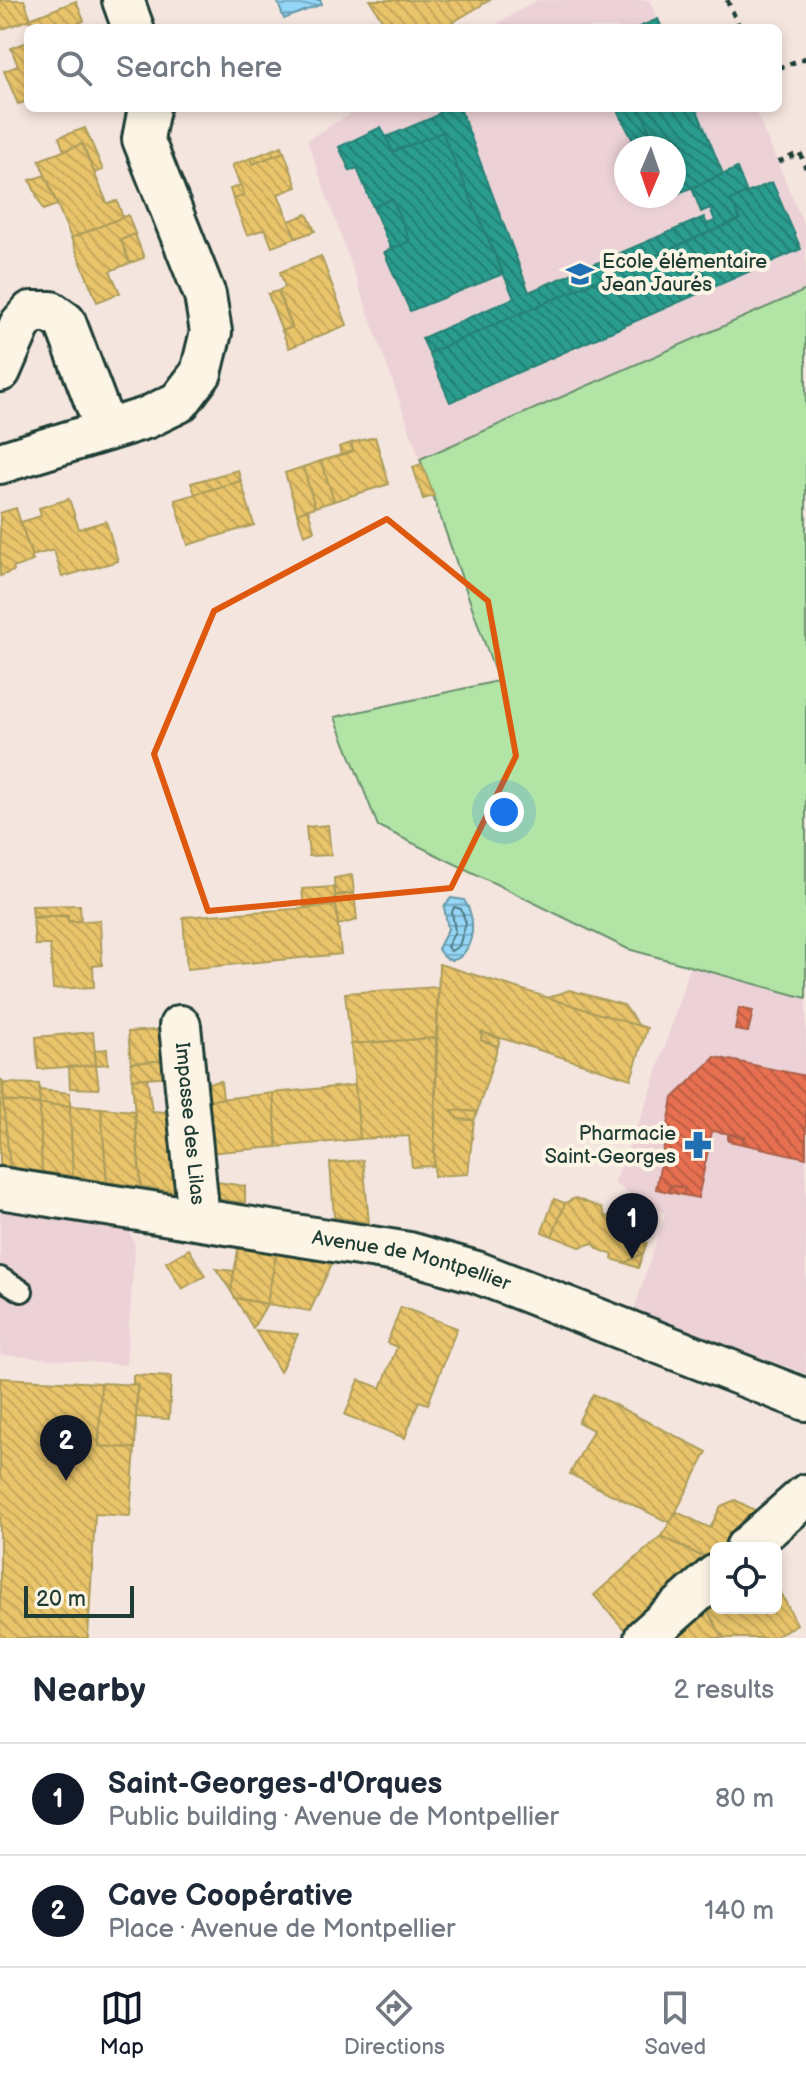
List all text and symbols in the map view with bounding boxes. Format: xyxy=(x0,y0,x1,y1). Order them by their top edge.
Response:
search box xyxy=(24,24,782,112)
icon: search xyxy=(52,46,96,90)
text: Search here xyxy=(116,50,282,86)
north arrow xyxy=(614,136,686,208)
place label: Ecole élémentaire Jean Jaurés xyxy=(602,250,767,297)
school or university icon: Ecole élémentaire Jean Jaurés xyxy=(565,259,595,289)
your location xyxy=(484,792,524,832)
street label: Impasse des Lilas xyxy=(170,1041,210,1206)
place label: Pharmacie Saint-Georges xyxy=(545,1122,676,1169)
pharmacy icon: Pharmacie Saint-Georges xyxy=(683,1130,713,1160)
pin: 1 xyxy=(606,1193,658,1259)
street label: Avenue de Montpellier xyxy=(310,1226,515,1296)
pin: 2 xyxy=(40,1415,92,1481)
map controls xyxy=(710,1542,782,1614)
button: locate xyxy=(710,1542,782,1614)
scale bar xyxy=(24,1582,134,1618)
text: 20 m xyxy=(36,1586,86,1613)
text: Nearby xyxy=(32,1670,146,1711)
text: 2 results xyxy=(674,1675,774,1706)
text: Saint-Georges-d'Orques xyxy=(108,1766,442,1802)
text: 1 xyxy=(53,1784,63,1815)
text: 80 m xyxy=(715,1784,774,1815)
text: Public building · Avenue de Montpellier xyxy=(108,1802,559,1833)
text: Cave Coopérative xyxy=(108,1878,353,1914)
text: 2 xyxy=(50,1896,66,1927)
text: 140 m xyxy=(704,1896,774,1927)
text: Place · Avenue de Montpellier xyxy=(108,1914,455,1945)
tab: Map xyxy=(100,1986,144,2061)
tab: Directions xyxy=(344,1986,445,2061)
tab: Saved xyxy=(644,1986,706,2061)

